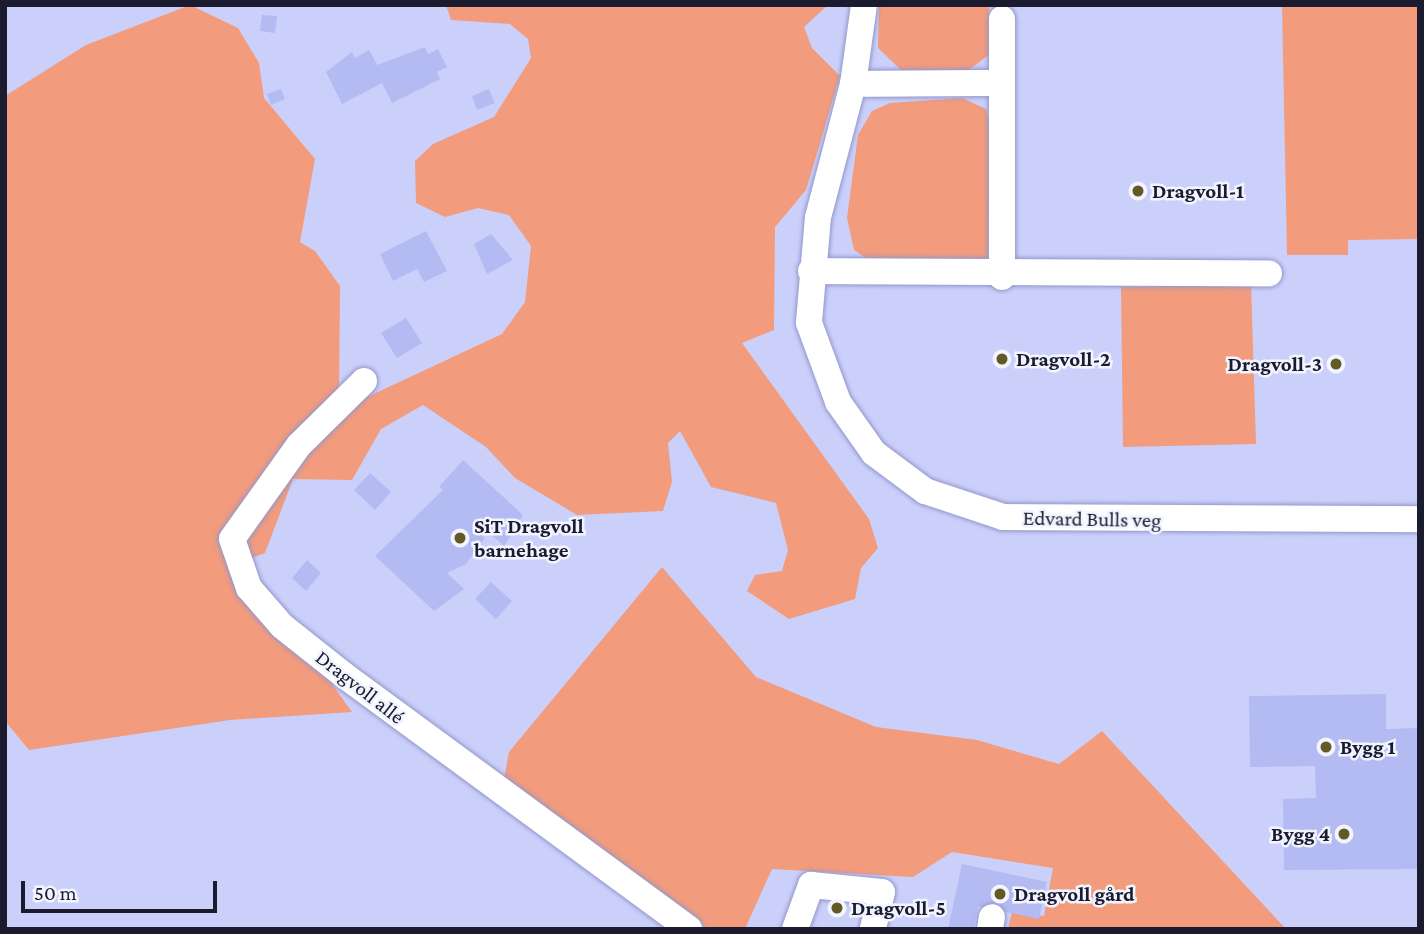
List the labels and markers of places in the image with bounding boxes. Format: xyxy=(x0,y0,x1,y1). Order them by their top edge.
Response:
place label: Dragvoll-1 xyxy=(1152,178,1244,204)
marker: Dragvoll-1 xyxy=(1130,183,1146,199)
place label: Dragvoll-2 xyxy=(1016,346,1111,372)
marker: Dragvoll-2 xyxy=(994,351,1010,367)
place label: Dragvoll-3 xyxy=(1228,351,1322,377)
marker: Dragvoll-3 xyxy=(1328,356,1344,372)
place label: SiT Dragvoll barnehage xyxy=(474,513,584,563)
marker: SiT Dragvoll barnehage xyxy=(452,530,468,546)
place label: Bygg 1 xyxy=(1340,734,1395,760)
marker: Bygg 1 xyxy=(1318,739,1334,755)
place label: Bygg 4 xyxy=(1271,821,1330,847)
marker: Bygg 4 xyxy=(1336,826,1352,842)
place label: Dragvoll gård xyxy=(1014,881,1135,907)
marker: Dragvoll gård xyxy=(992,886,1008,902)
place label: Dragvoll-5 xyxy=(851,895,946,921)
marker: Dragvoll-5 xyxy=(829,900,845,916)

